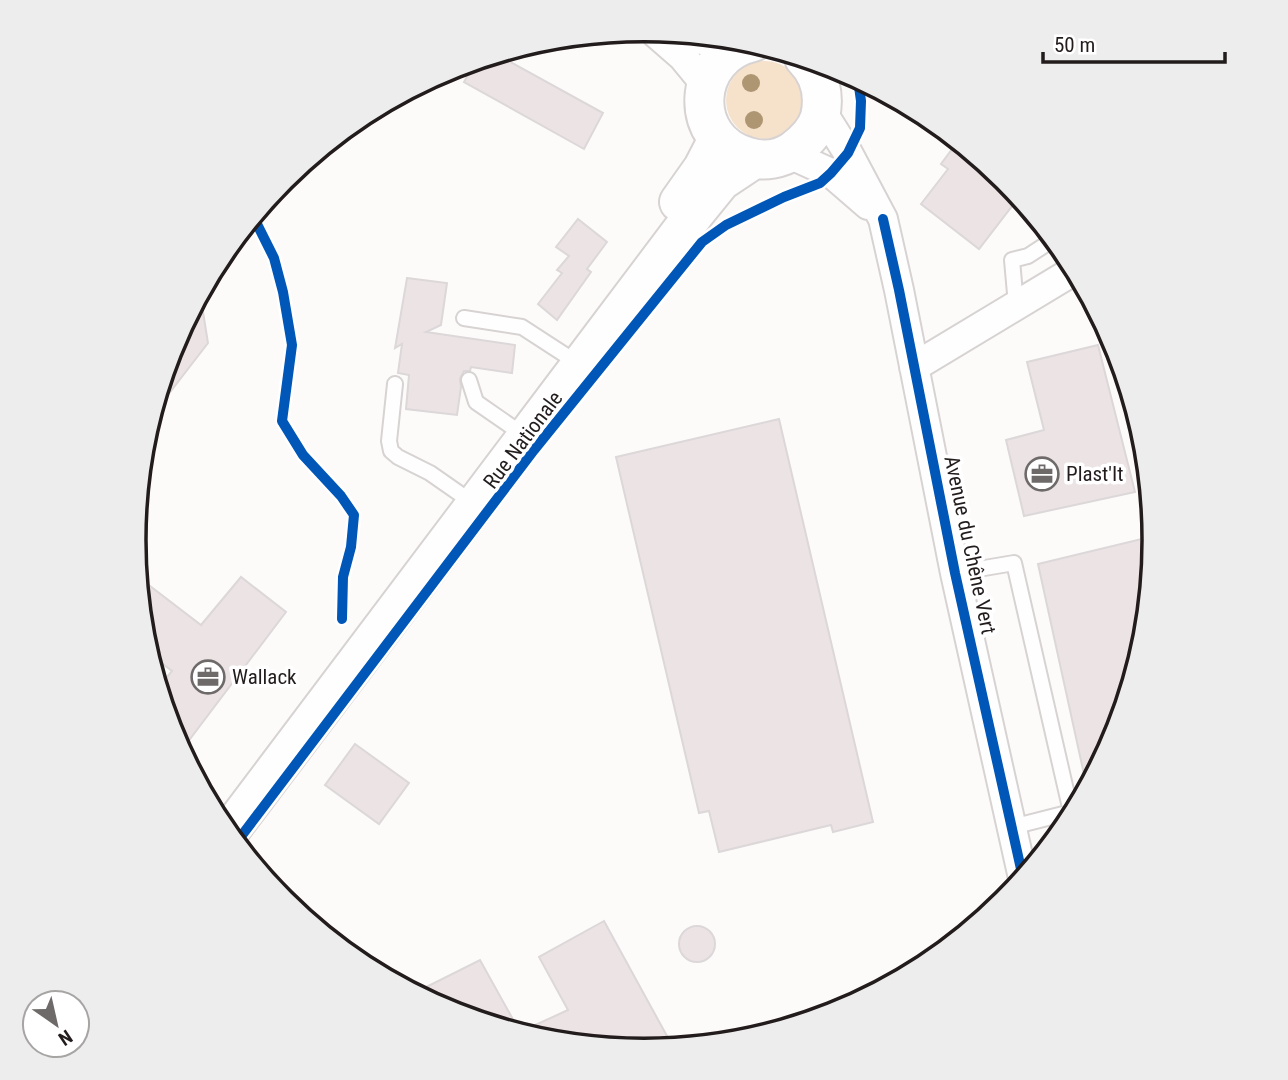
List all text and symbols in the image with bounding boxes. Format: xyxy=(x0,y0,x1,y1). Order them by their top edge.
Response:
scale bar xyxy=(1043,21,1225,65)
text: 50 m xyxy=(1054,33,1095,57)
street label: Rue Nationale xyxy=(479,387,567,493)
street label: Avenue du Chêne Vert xyxy=(939,454,1001,636)
office icon: Plast'It xyxy=(1023,455,1061,493)
place label: Plast'It xyxy=(1066,462,1123,486)
office icon: Wallack xyxy=(189,658,227,696)
place label: Wallack xyxy=(232,665,297,689)
north arrow xyxy=(21,989,91,1059)
text: N xyxy=(54,1025,76,1050)

